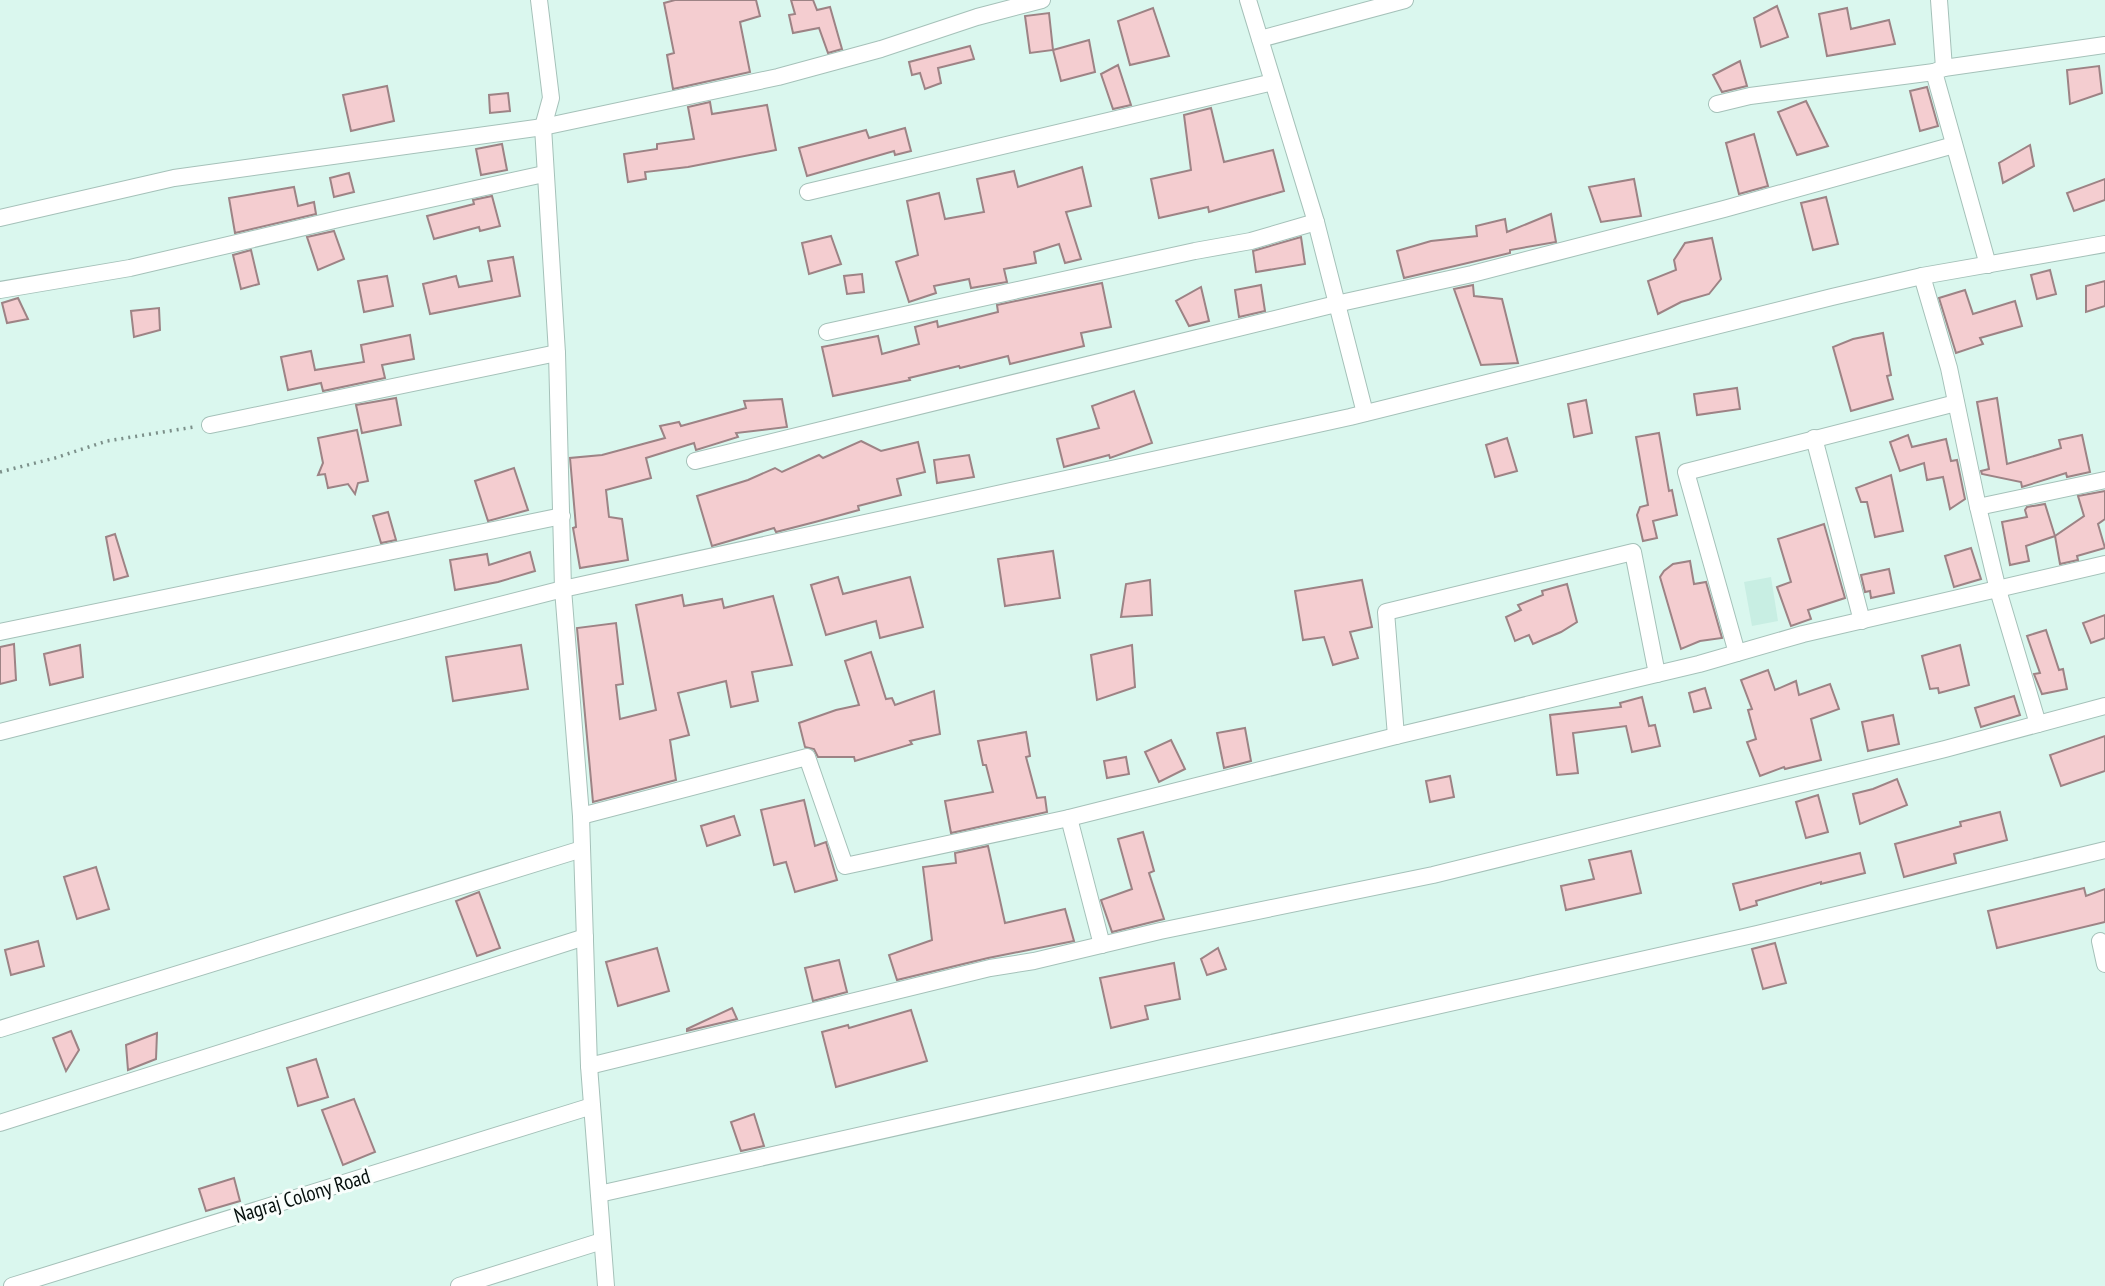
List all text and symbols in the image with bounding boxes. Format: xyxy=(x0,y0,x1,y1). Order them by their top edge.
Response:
street label: Nagraj Colony Road xyxy=(231,1162,373,1229)

